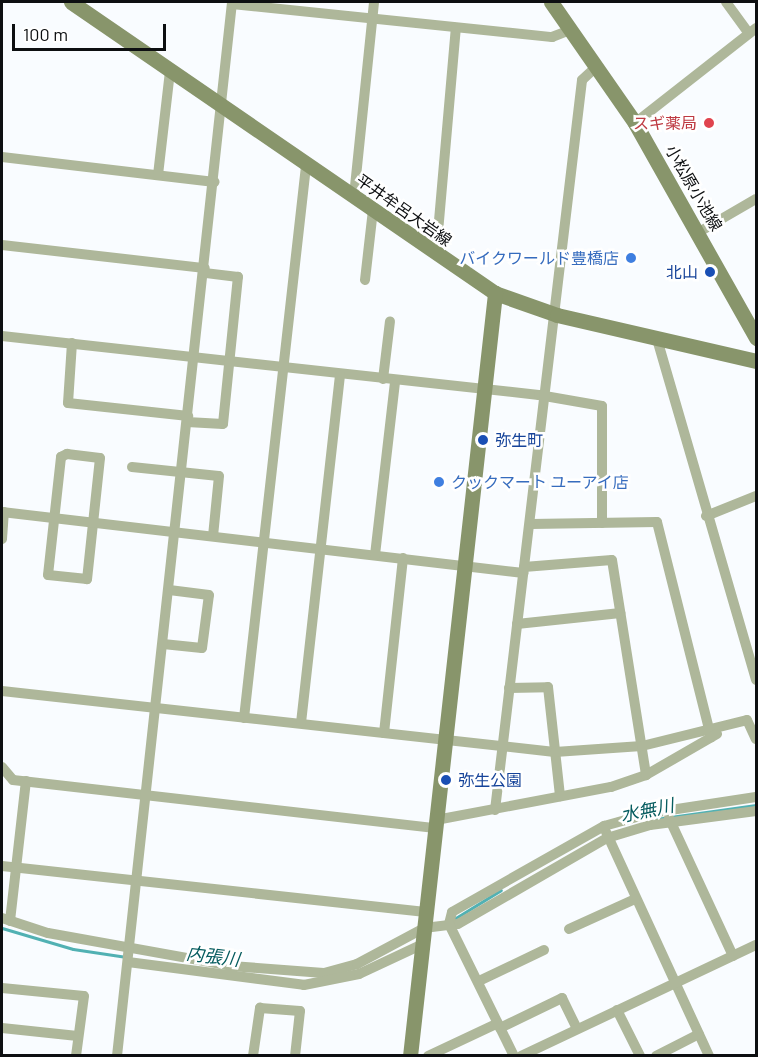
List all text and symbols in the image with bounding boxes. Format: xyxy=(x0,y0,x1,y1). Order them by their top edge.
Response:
scale bar xyxy=(15,12,170,50)
text: 100 m xyxy=(23,23,68,45)
place label: スギ薬局 xyxy=(633,113,697,133)
marker: スギ薬局 xyxy=(702,116,716,130)
street label: 小松原小池線 xyxy=(662,142,726,234)
street label: 平井牟呂大岩線 xyxy=(353,170,455,250)
place label: バイクワールド豊橋店 xyxy=(459,248,619,268)
marker: バイクワールド豊橋店 xyxy=(624,251,638,265)
place label: 北山 xyxy=(666,262,698,282)
marker: 北山 xyxy=(703,265,717,279)
place label: 弥生町 xyxy=(495,430,543,450)
marker: 弥生町 xyxy=(476,433,490,447)
place label: クックマート ユーアイ店 xyxy=(451,472,630,492)
marker: クックマート ユーアイ店 xyxy=(432,475,446,489)
place label: 弥生公園 xyxy=(458,770,522,790)
marker: 弥生公園 xyxy=(439,773,453,787)
water label: 水無川 xyxy=(618,794,676,826)
water label: 内張川 xyxy=(185,942,241,970)

